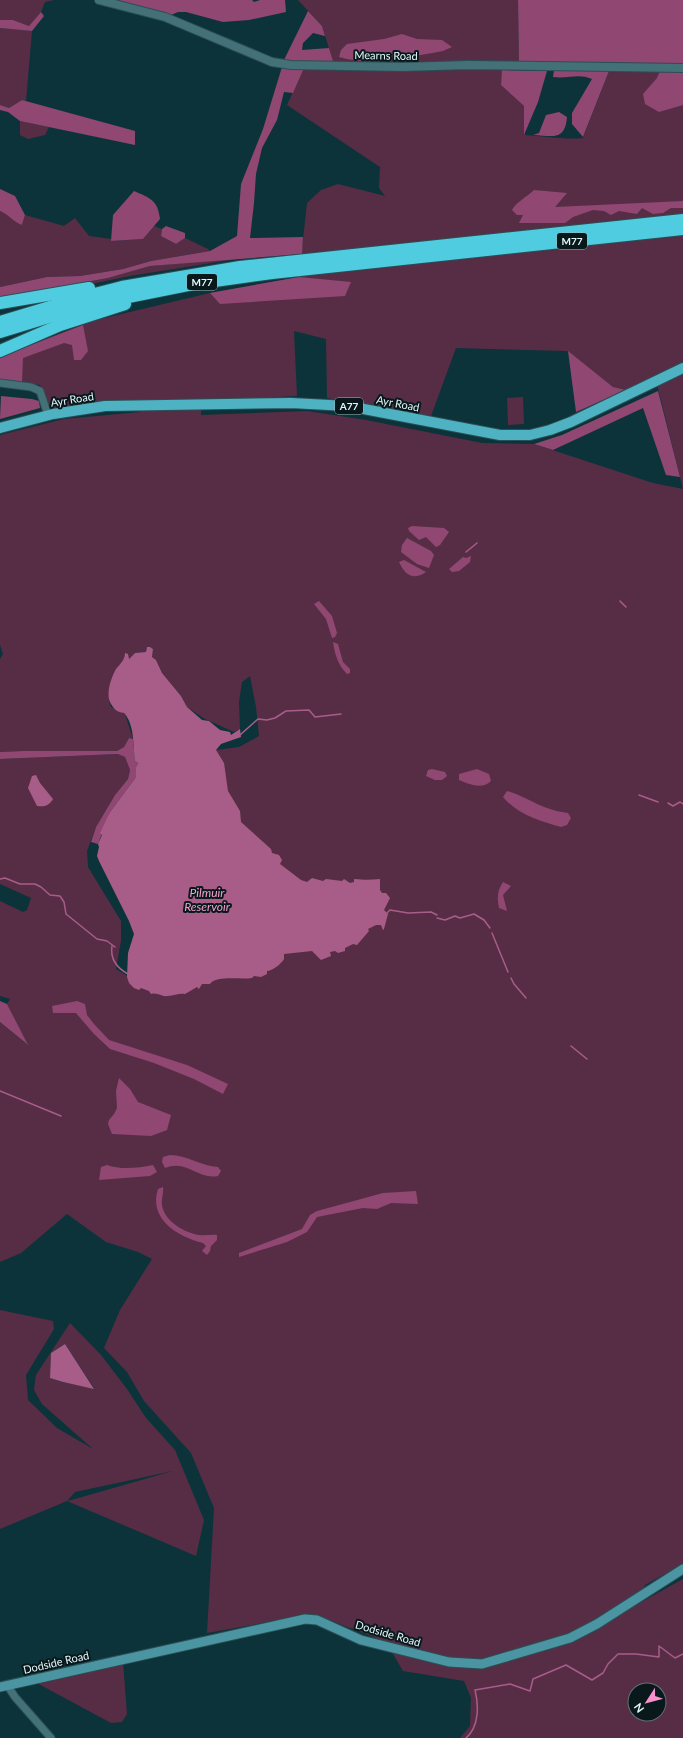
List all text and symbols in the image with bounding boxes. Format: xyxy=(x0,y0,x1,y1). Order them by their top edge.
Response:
street label: Mearns Road xyxy=(354,48,418,62)
road number: M77 xyxy=(557,233,587,249)
road number: M77 xyxy=(187,274,217,290)
street label: Ayr Road xyxy=(49,389,95,409)
street label: Ayr Road xyxy=(375,392,421,414)
road number: A77 xyxy=(335,398,363,414)
water label: Pilmuir Reservoir xyxy=(184,885,231,914)
street label: Dodside Road xyxy=(354,1617,422,1649)
street label: Dodside Road xyxy=(22,1648,90,1676)
north arrow xyxy=(627,1682,667,1722)
text: N xyxy=(631,1701,646,1715)

